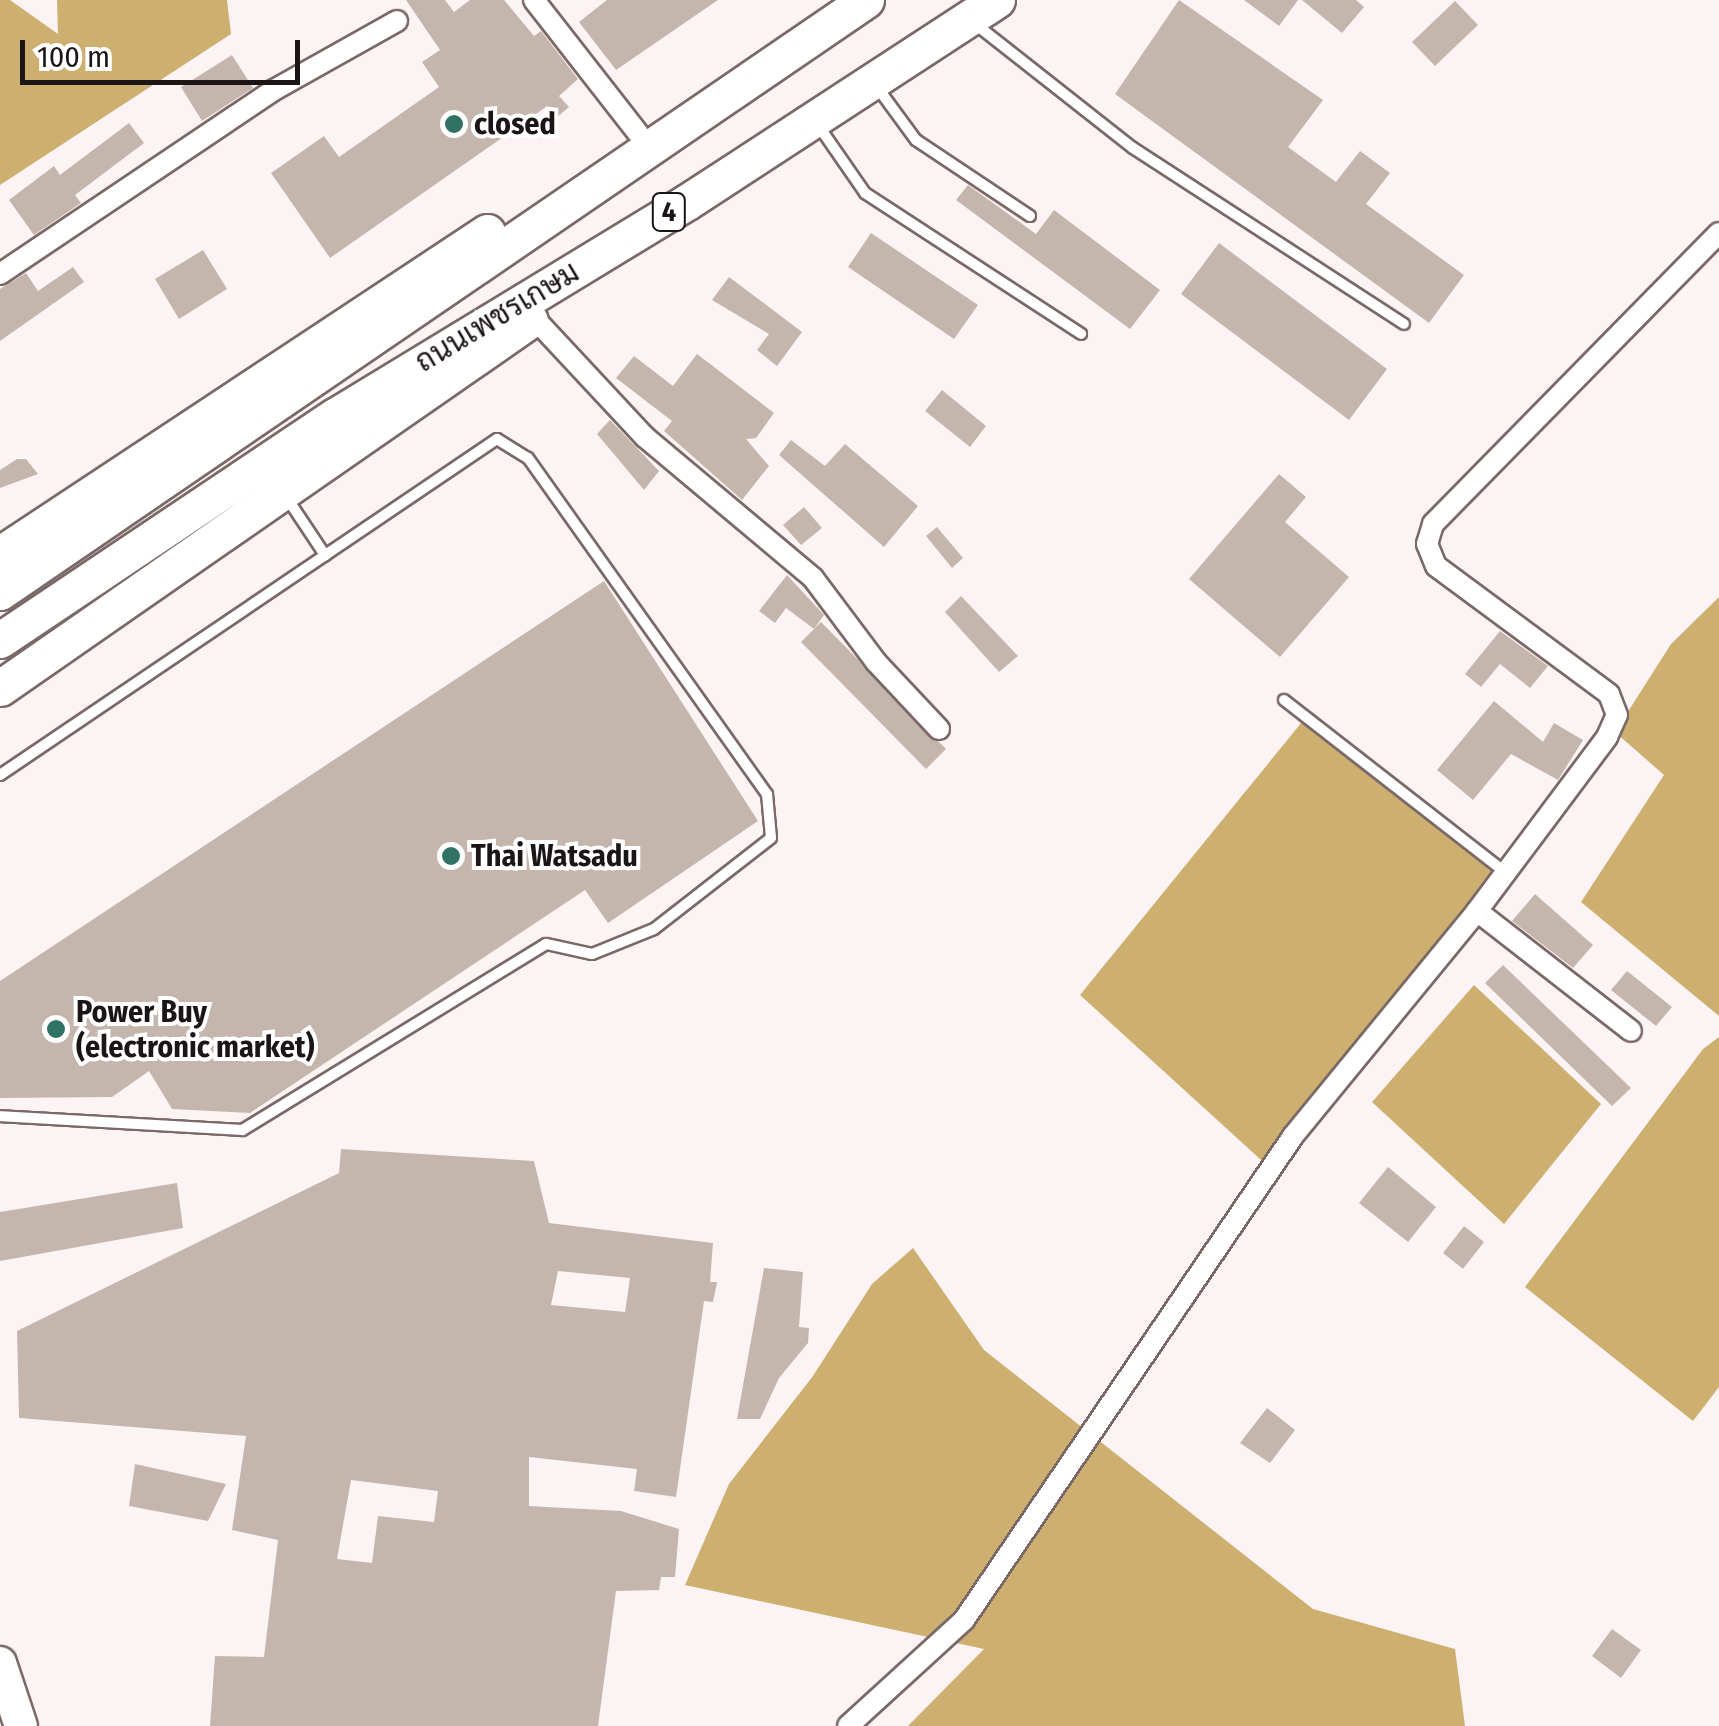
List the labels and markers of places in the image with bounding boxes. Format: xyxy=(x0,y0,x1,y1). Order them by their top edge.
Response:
place label: closed xyxy=(474,106,556,142)
marker: closed xyxy=(443,113,465,135)
place label: Thai Watsadu xyxy=(471,838,638,874)
marker: Thai Watsadu xyxy=(440,845,462,867)
place label: Power Buy (electronic market) xyxy=(76,994,314,1064)
marker: Power Buy (electronic market) xyxy=(45,1018,67,1040)

